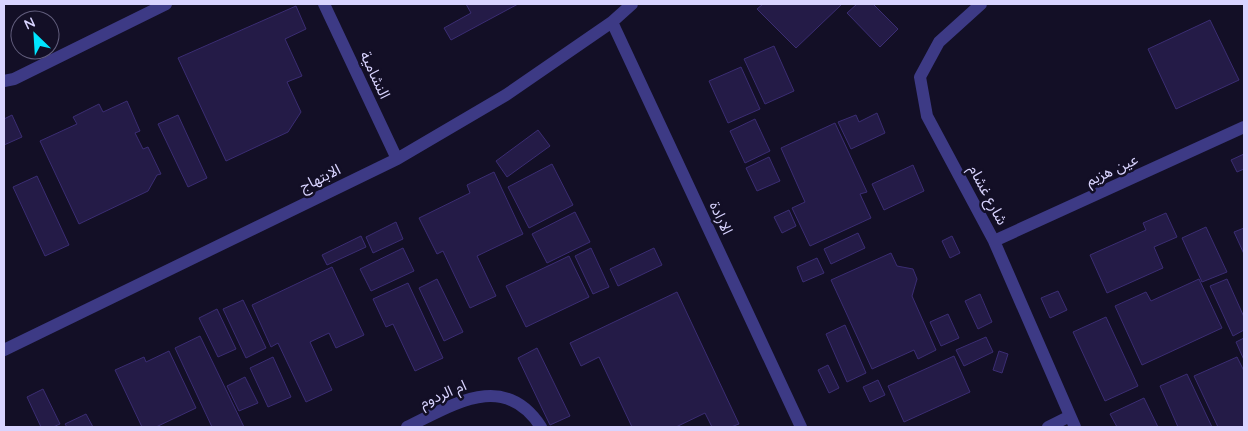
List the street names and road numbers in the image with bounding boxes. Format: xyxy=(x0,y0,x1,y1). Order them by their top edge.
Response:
street label: النشامية xyxy=(356,48,395,102)
street label: عين هزيم xyxy=(1083,149,1142,192)
street label: الابتهاج xyxy=(296,159,345,198)
street label: شارع غشام xyxy=(962,161,1012,230)
street label: الارادة xyxy=(706,198,737,237)
street label: ام الردوم xyxy=(417,375,470,414)

